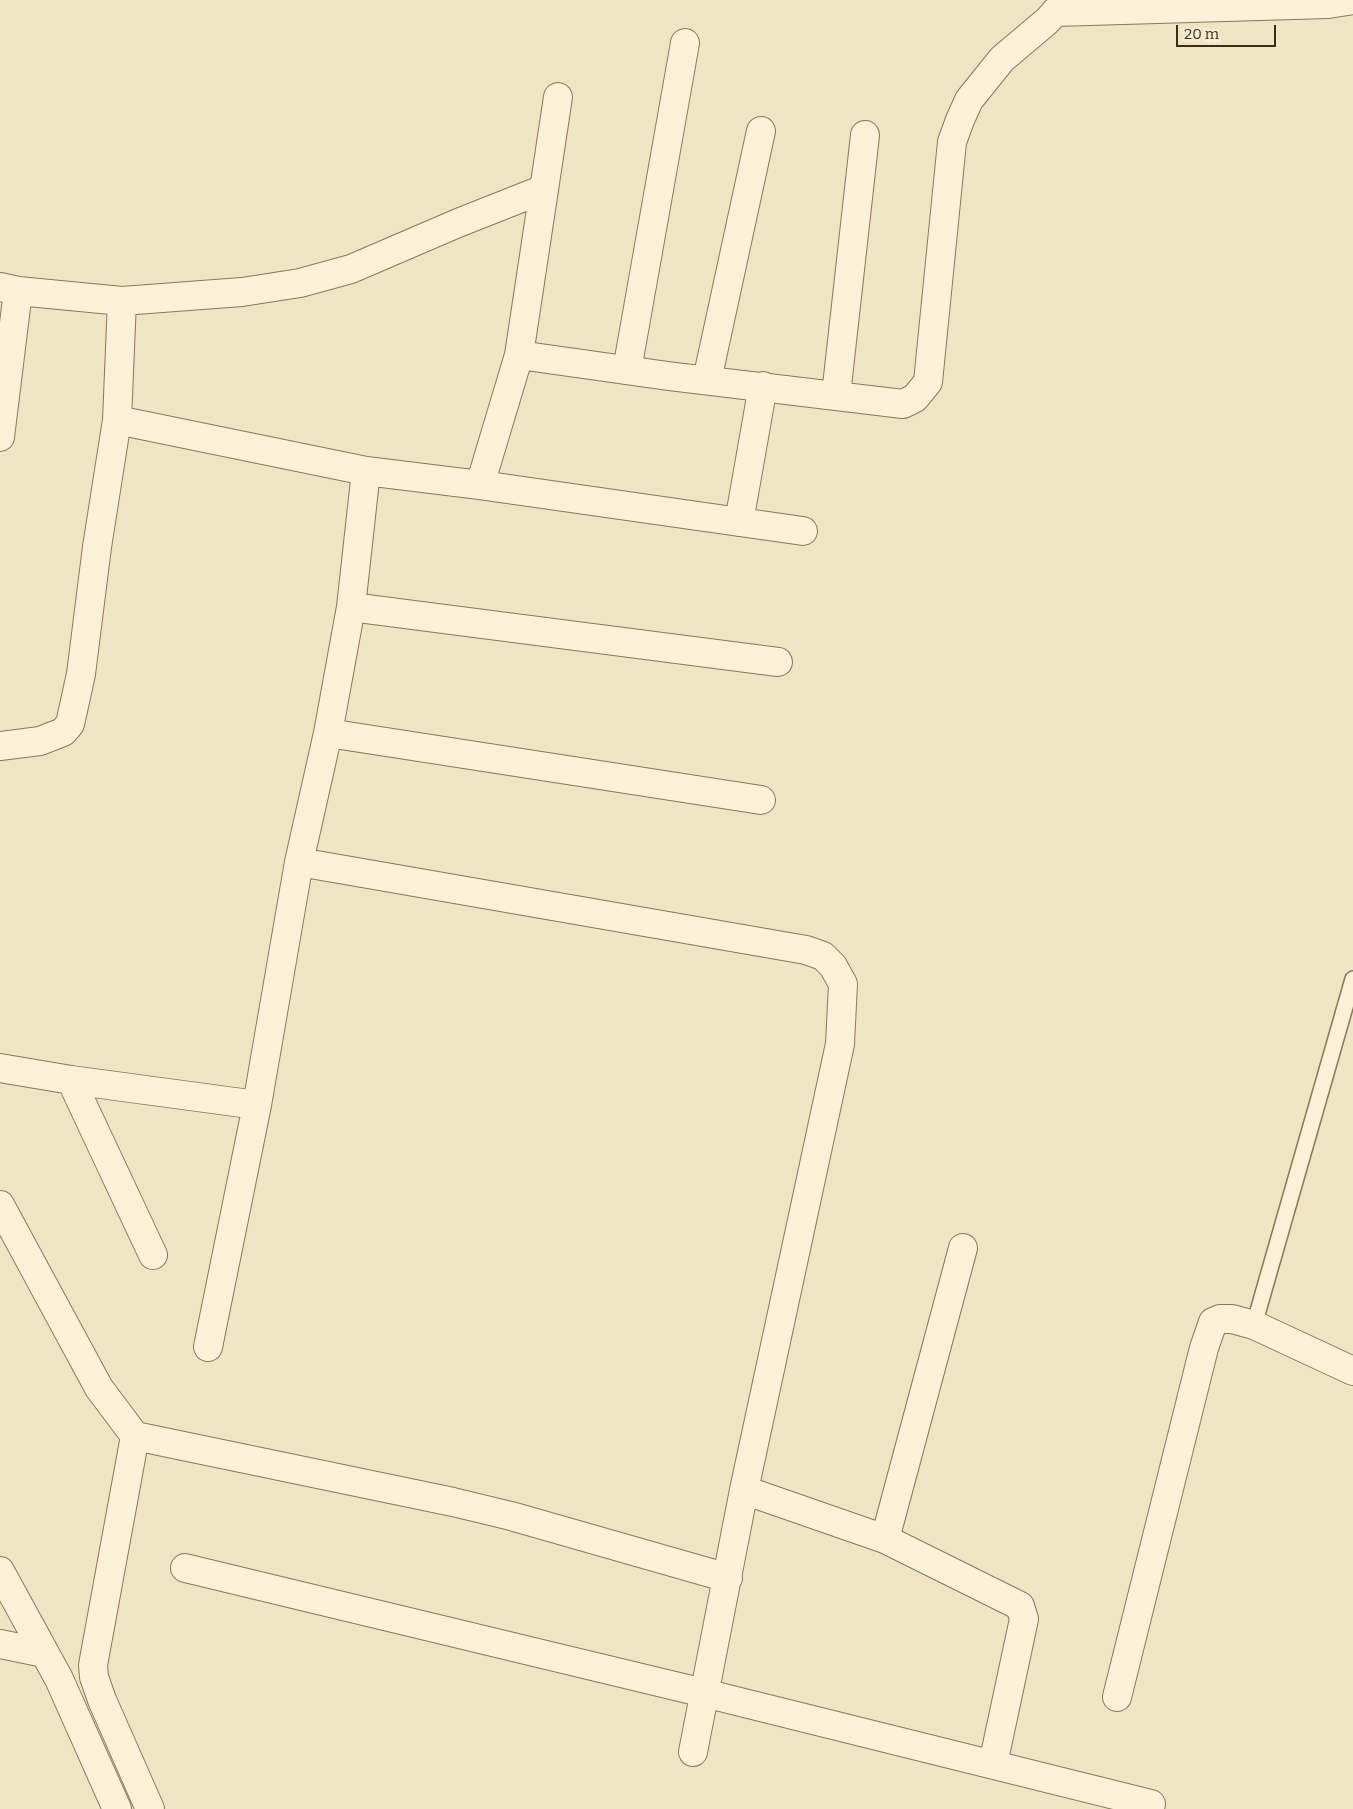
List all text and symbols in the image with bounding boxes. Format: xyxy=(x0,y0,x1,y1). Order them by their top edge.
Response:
scale bar xyxy=(1178,15,1278,47)
text: 20 m xyxy=(1184,25,1219,43)

